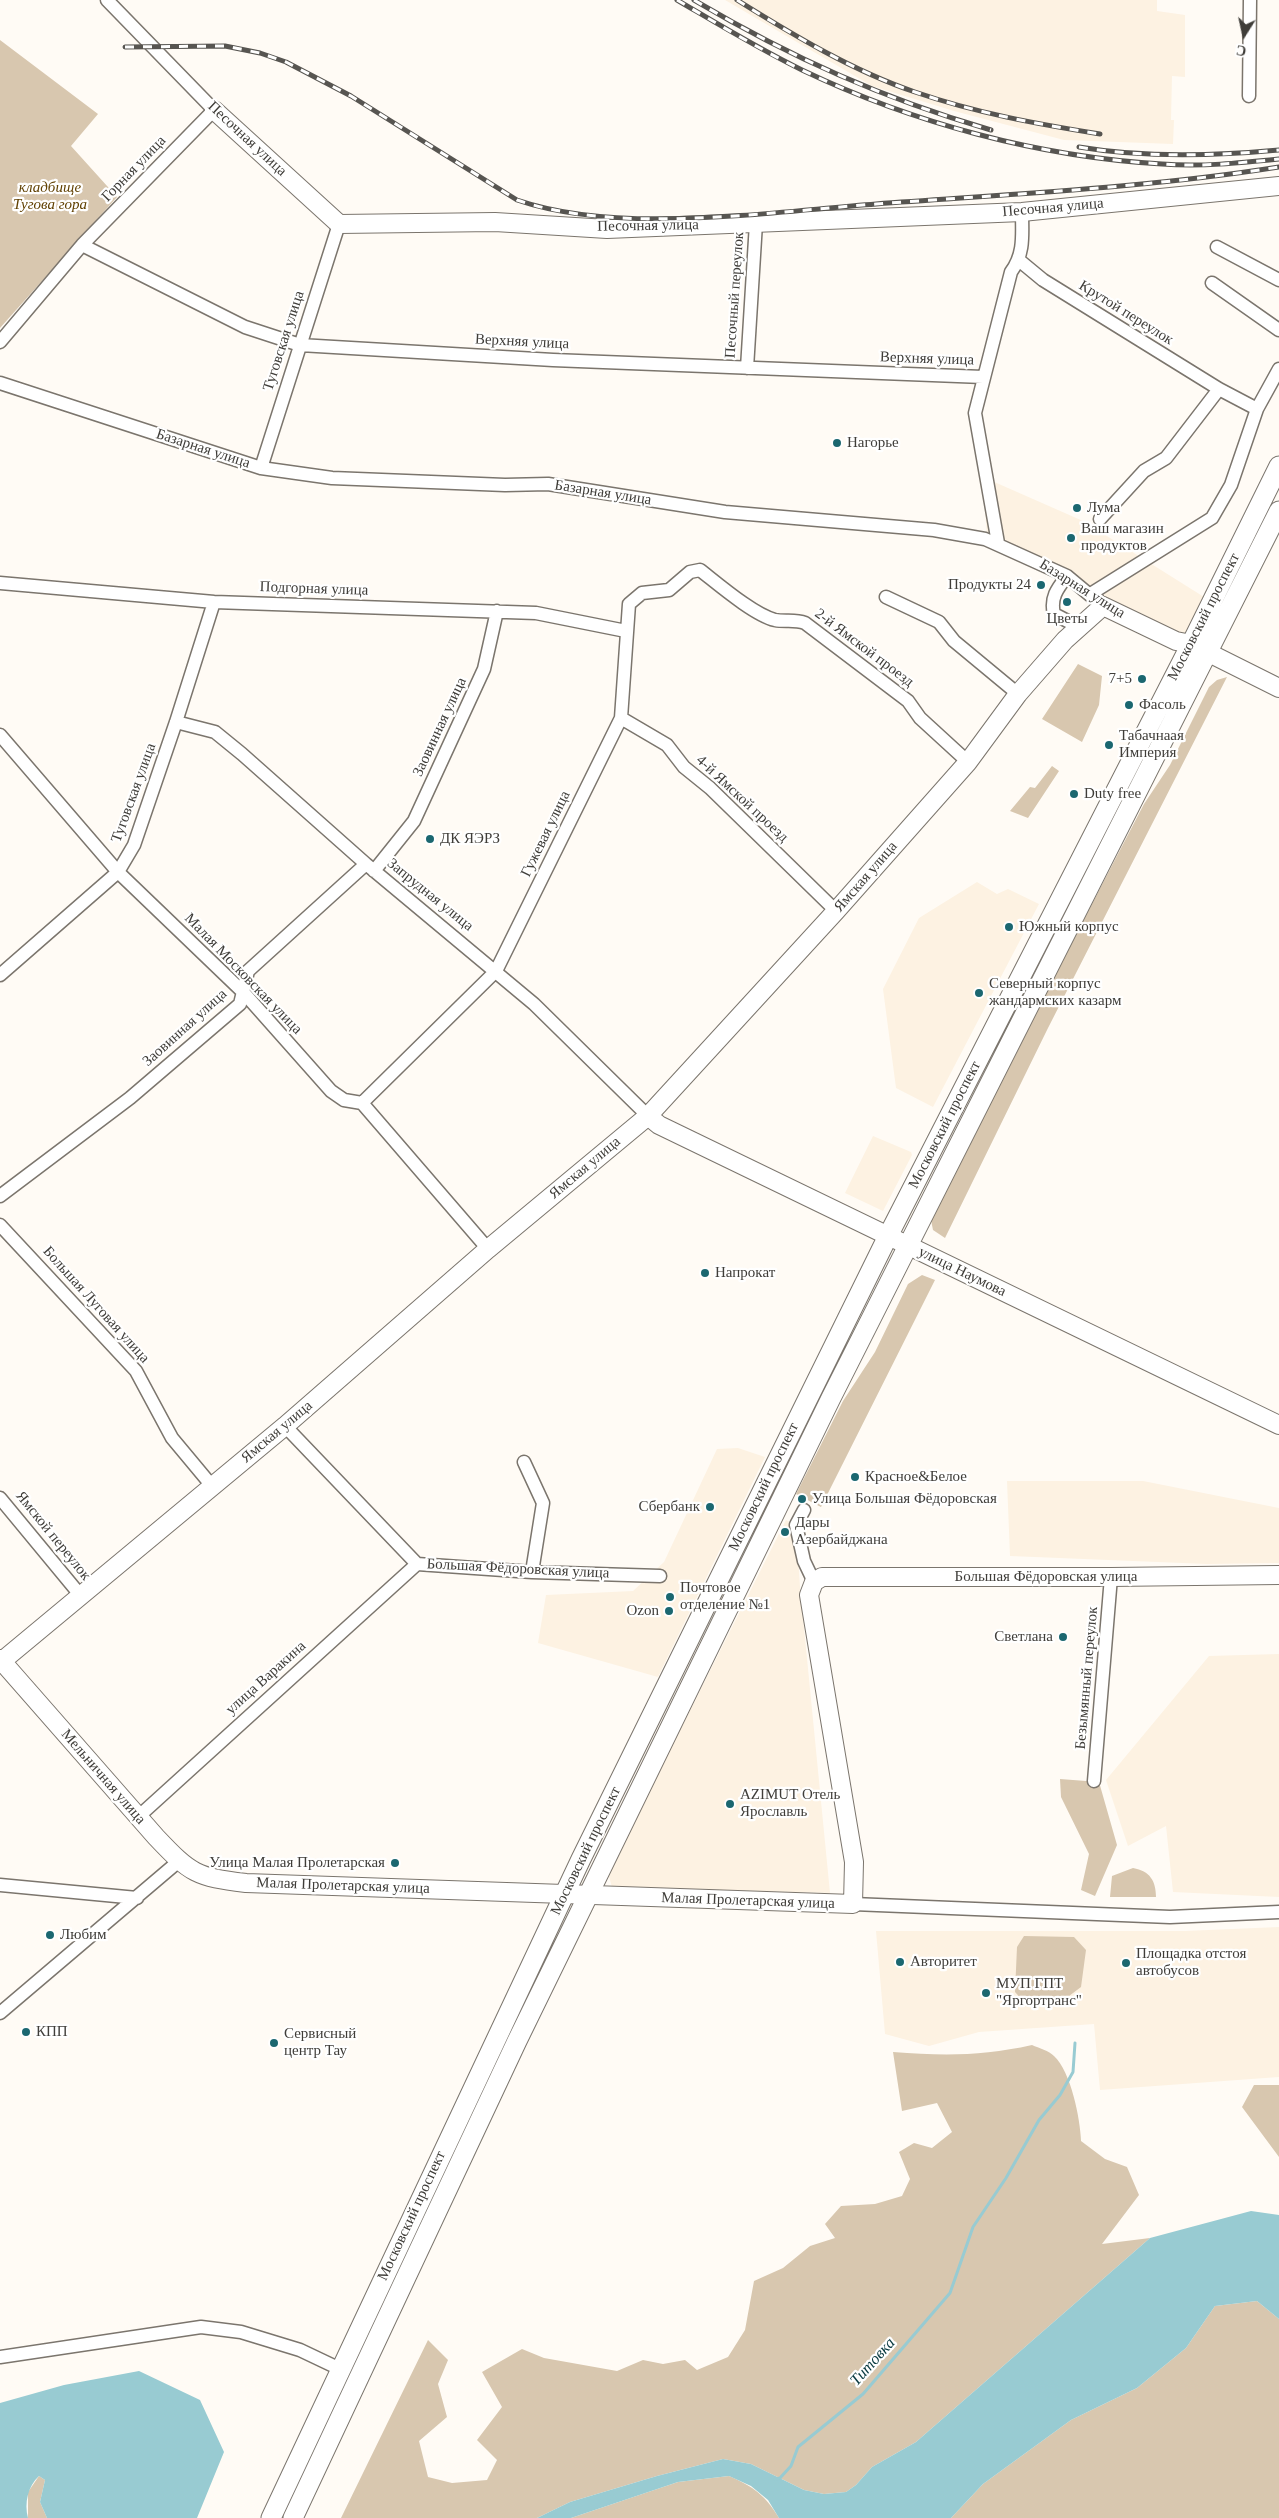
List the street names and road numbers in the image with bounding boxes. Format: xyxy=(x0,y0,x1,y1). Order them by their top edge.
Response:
street label: Песочная улица xyxy=(204,98,290,180)
street label: Горная улица xyxy=(98,132,170,206)
street label: Песочная улица xyxy=(1002,195,1104,221)
street label: Песочная улица xyxy=(597,216,699,236)
street label: Песочный переулок xyxy=(722,231,748,359)
street label: Крутой переулок xyxy=(1075,277,1177,349)
street label: Туговская улица xyxy=(259,289,309,393)
street label: Верхняя улица xyxy=(474,331,570,353)
street label: Верхняя улица xyxy=(880,348,974,370)
street label: Базарная улица xyxy=(154,425,252,473)
street label: Базарная улица xyxy=(553,476,653,510)
street label: Московский проспект xyxy=(1164,550,1244,684)
street label: Базарная улица xyxy=(1036,555,1128,623)
street label: Подгорная улица xyxy=(259,578,369,600)
street label: 2-й Ямской проезд xyxy=(811,605,917,691)
street label: Заовинная улица xyxy=(409,675,471,779)
street label: Туговская улица xyxy=(108,741,160,845)
street label: 4-й Ямской проезд xyxy=(692,752,792,846)
street label: Гужевая улица xyxy=(517,788,575,880)
street label: Ямская улица xyxy=(830,838,902,916)
street label: Запрудная улица xyxy=(383,855,477,935)
street label: Малая Московская улица xyxy=(180,910,306,1038)
street label: Заовинная улица xyxy=(139,985,231,1071)
street label: Московский проспект xyxy=(905,1058,985,1192)
street label: Ямская улица xyxy=(546,1133,624,1203)
street label: Большая Луговая улица xyxy=(39,1243,153,1367)
street label: улица Наумова xyxy=(915,1243,1009,1301)
street label: Ямская улица xyxy=(238,1397,316,1467)
street label: Московский проспект xyxy=(725,1420,803,1554)
street label: Ямской переулок xyxy=(12,1488,94,1584)
street label: Большая Фёдоровская улица xyxy=(426,1555,610,1583)
street label: Большая Фёдоровская улица xyxy=(955,1568,1137,1586)
street label: Безымянный переулок xyxy=(1072,1606,1102,1750)
street label: улица Варакина xyxy=(222,1637,310,1719)
street label: Мельничная улица xyxy=(57,1726,149,1828)
street label: Московский проспект xyxy=(547,1784,625,1918)
street label: Малая Пролетарская улица xyxy=(256,1874,430,1898)
street label: Малая Пролетарская улица xyxy=(661,1889,835,1913)
street label: Московский проспект xyxy=(374,2148,450,2284)

